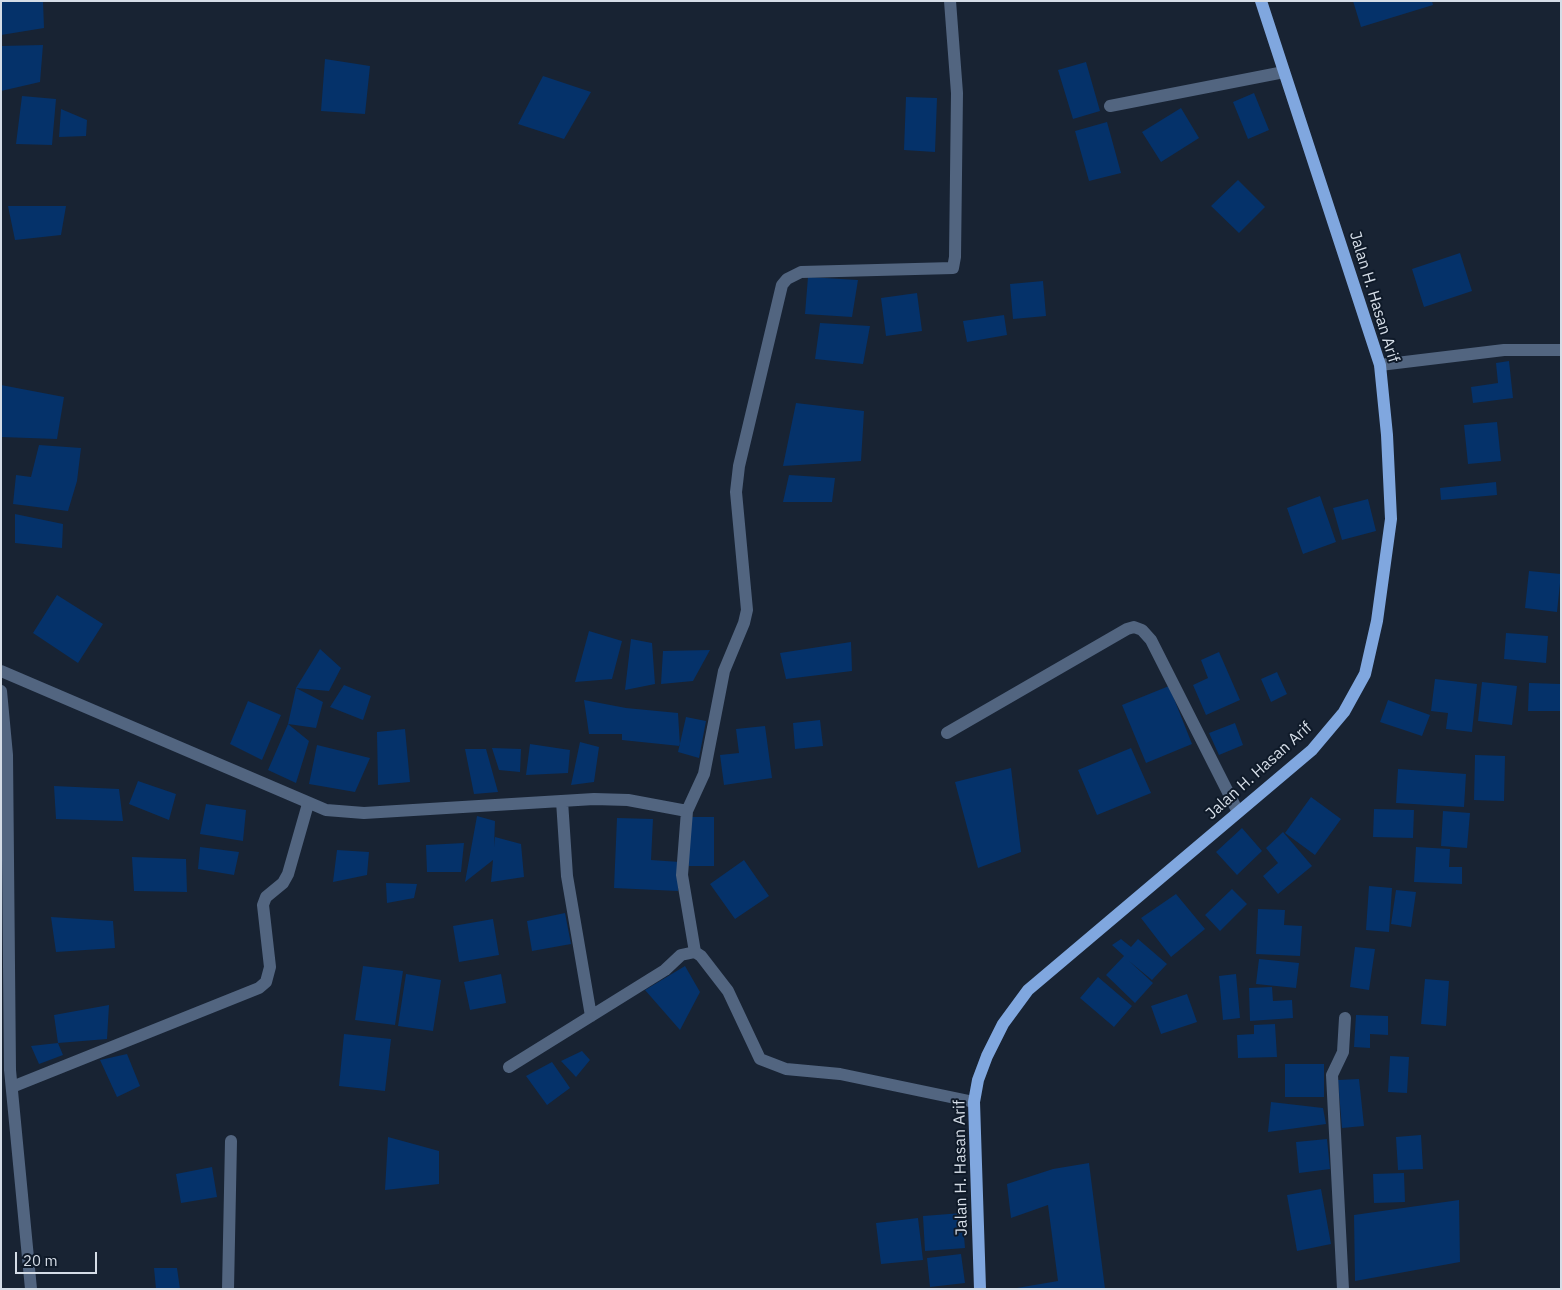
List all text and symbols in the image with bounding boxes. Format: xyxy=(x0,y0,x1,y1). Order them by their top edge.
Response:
street label: Jalan H. Hasan Arif xyxy=(1345,229,1403,365)
street label: Jalan H. Hasan Arif xyxy=(1202,718,1316,824)
street label: Jalan H. Hasan Arif xyxy=(950,1100,972,1236)
scale bar xyxy=(18,1242,100,1274)
text: 20 m xyxy=(23,1251,58,1270)

